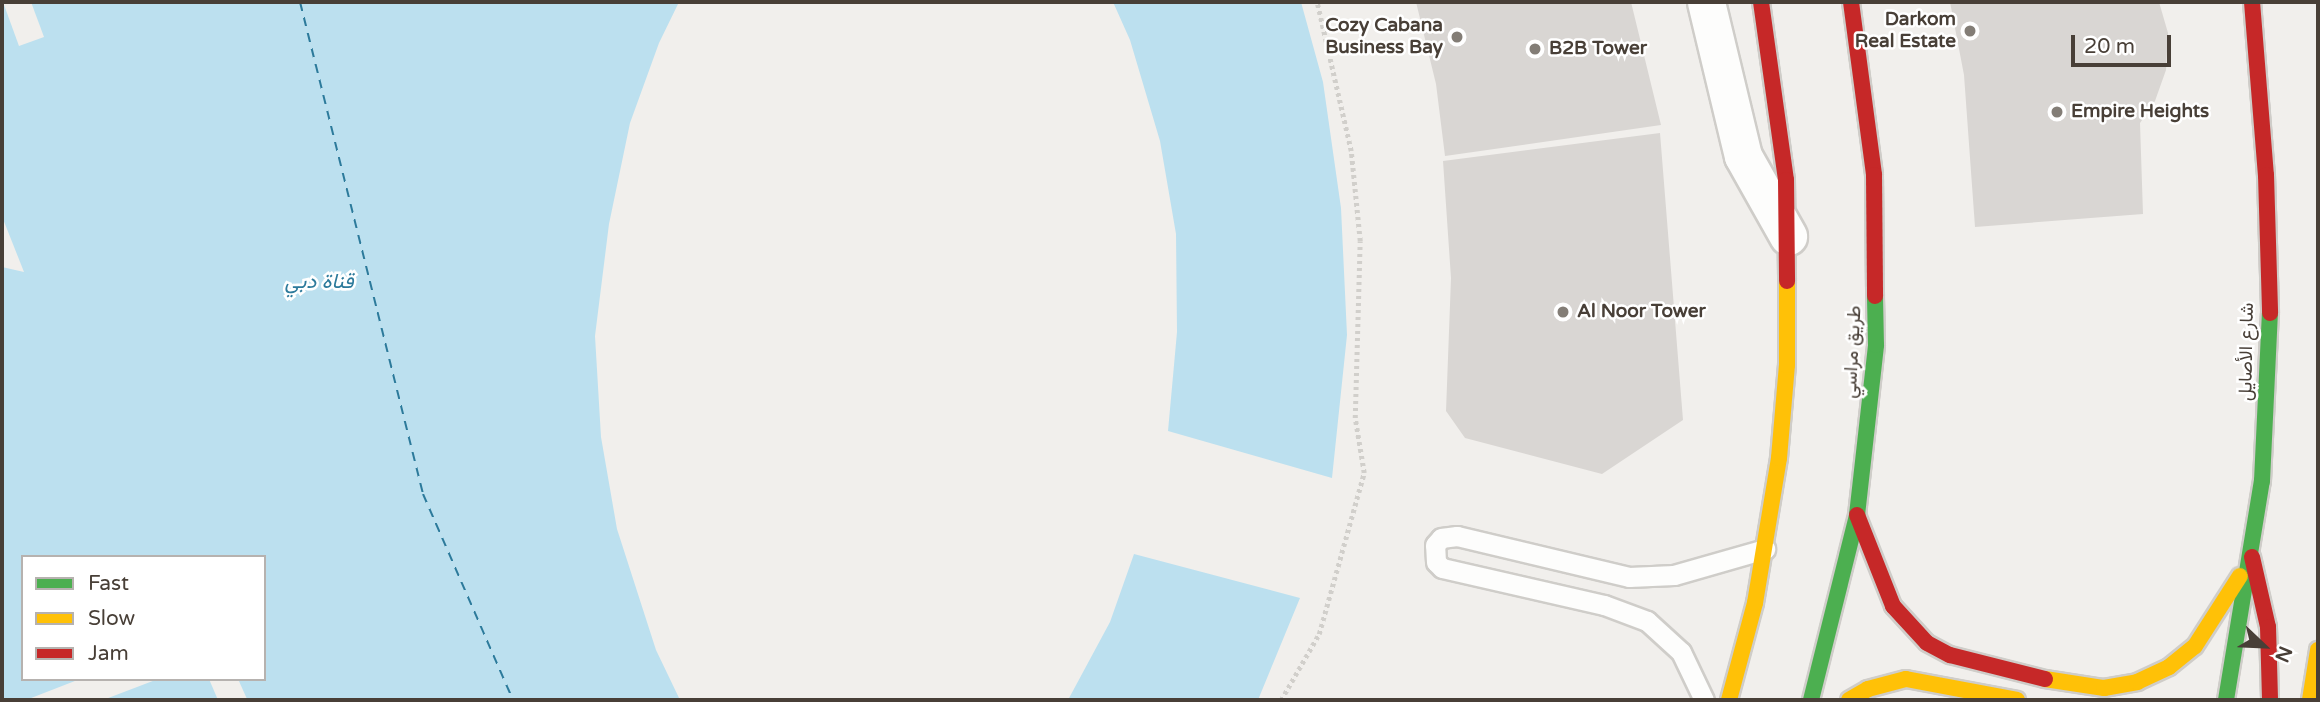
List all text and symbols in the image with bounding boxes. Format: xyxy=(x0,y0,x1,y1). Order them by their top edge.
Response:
place label: Darkom Real Estate xyxy=(1855,9,1956,53)
place label: Cozy Cabana Business Bay xyxy=(1325,15,1443,59)
scale bar xyxy=(2075,21,2175,65)
marker: Darkom Real Estate xyxy=(1962,23,1978,39)
marker: Cozy Cabana Business Bay xyxy=(1449,29,1465,45)
text: 20 m xyxy=(2084,34,2135,59)
place label: B2B Tower xyxy=(1549,38,1647,60)
marker: B2B Tower xyxy=(1527,41,1543,57)
place label: Empire Heights xyxy=(2071,101,2209,123)
marker: Empire Heights xyxy=(2049,104,2065,120)
water label: قناة دبي xyxy=(284,269,354,295)
place label: Al Noor Tower xyxy=(1577,301,1706,323)
street label: شارع الأصايل xyxy=(2235,303,2259,401)
marker: Al Noor Tower xyxy=(1555,304,1571,320)
street label: طريق مراسي xyxy=(1839,305,1867,399)
legend xyxy=(21,555,266,681)
text: Fast xyxy=(88,571,129,596)
text: Slow xyxy=(88,606,135,631)
north arrow xyxy=(2229,611,2299,681)
text: Jam xyxy=(88,641,129,666)
text: N xyxy=(2270,643,2296,666)

